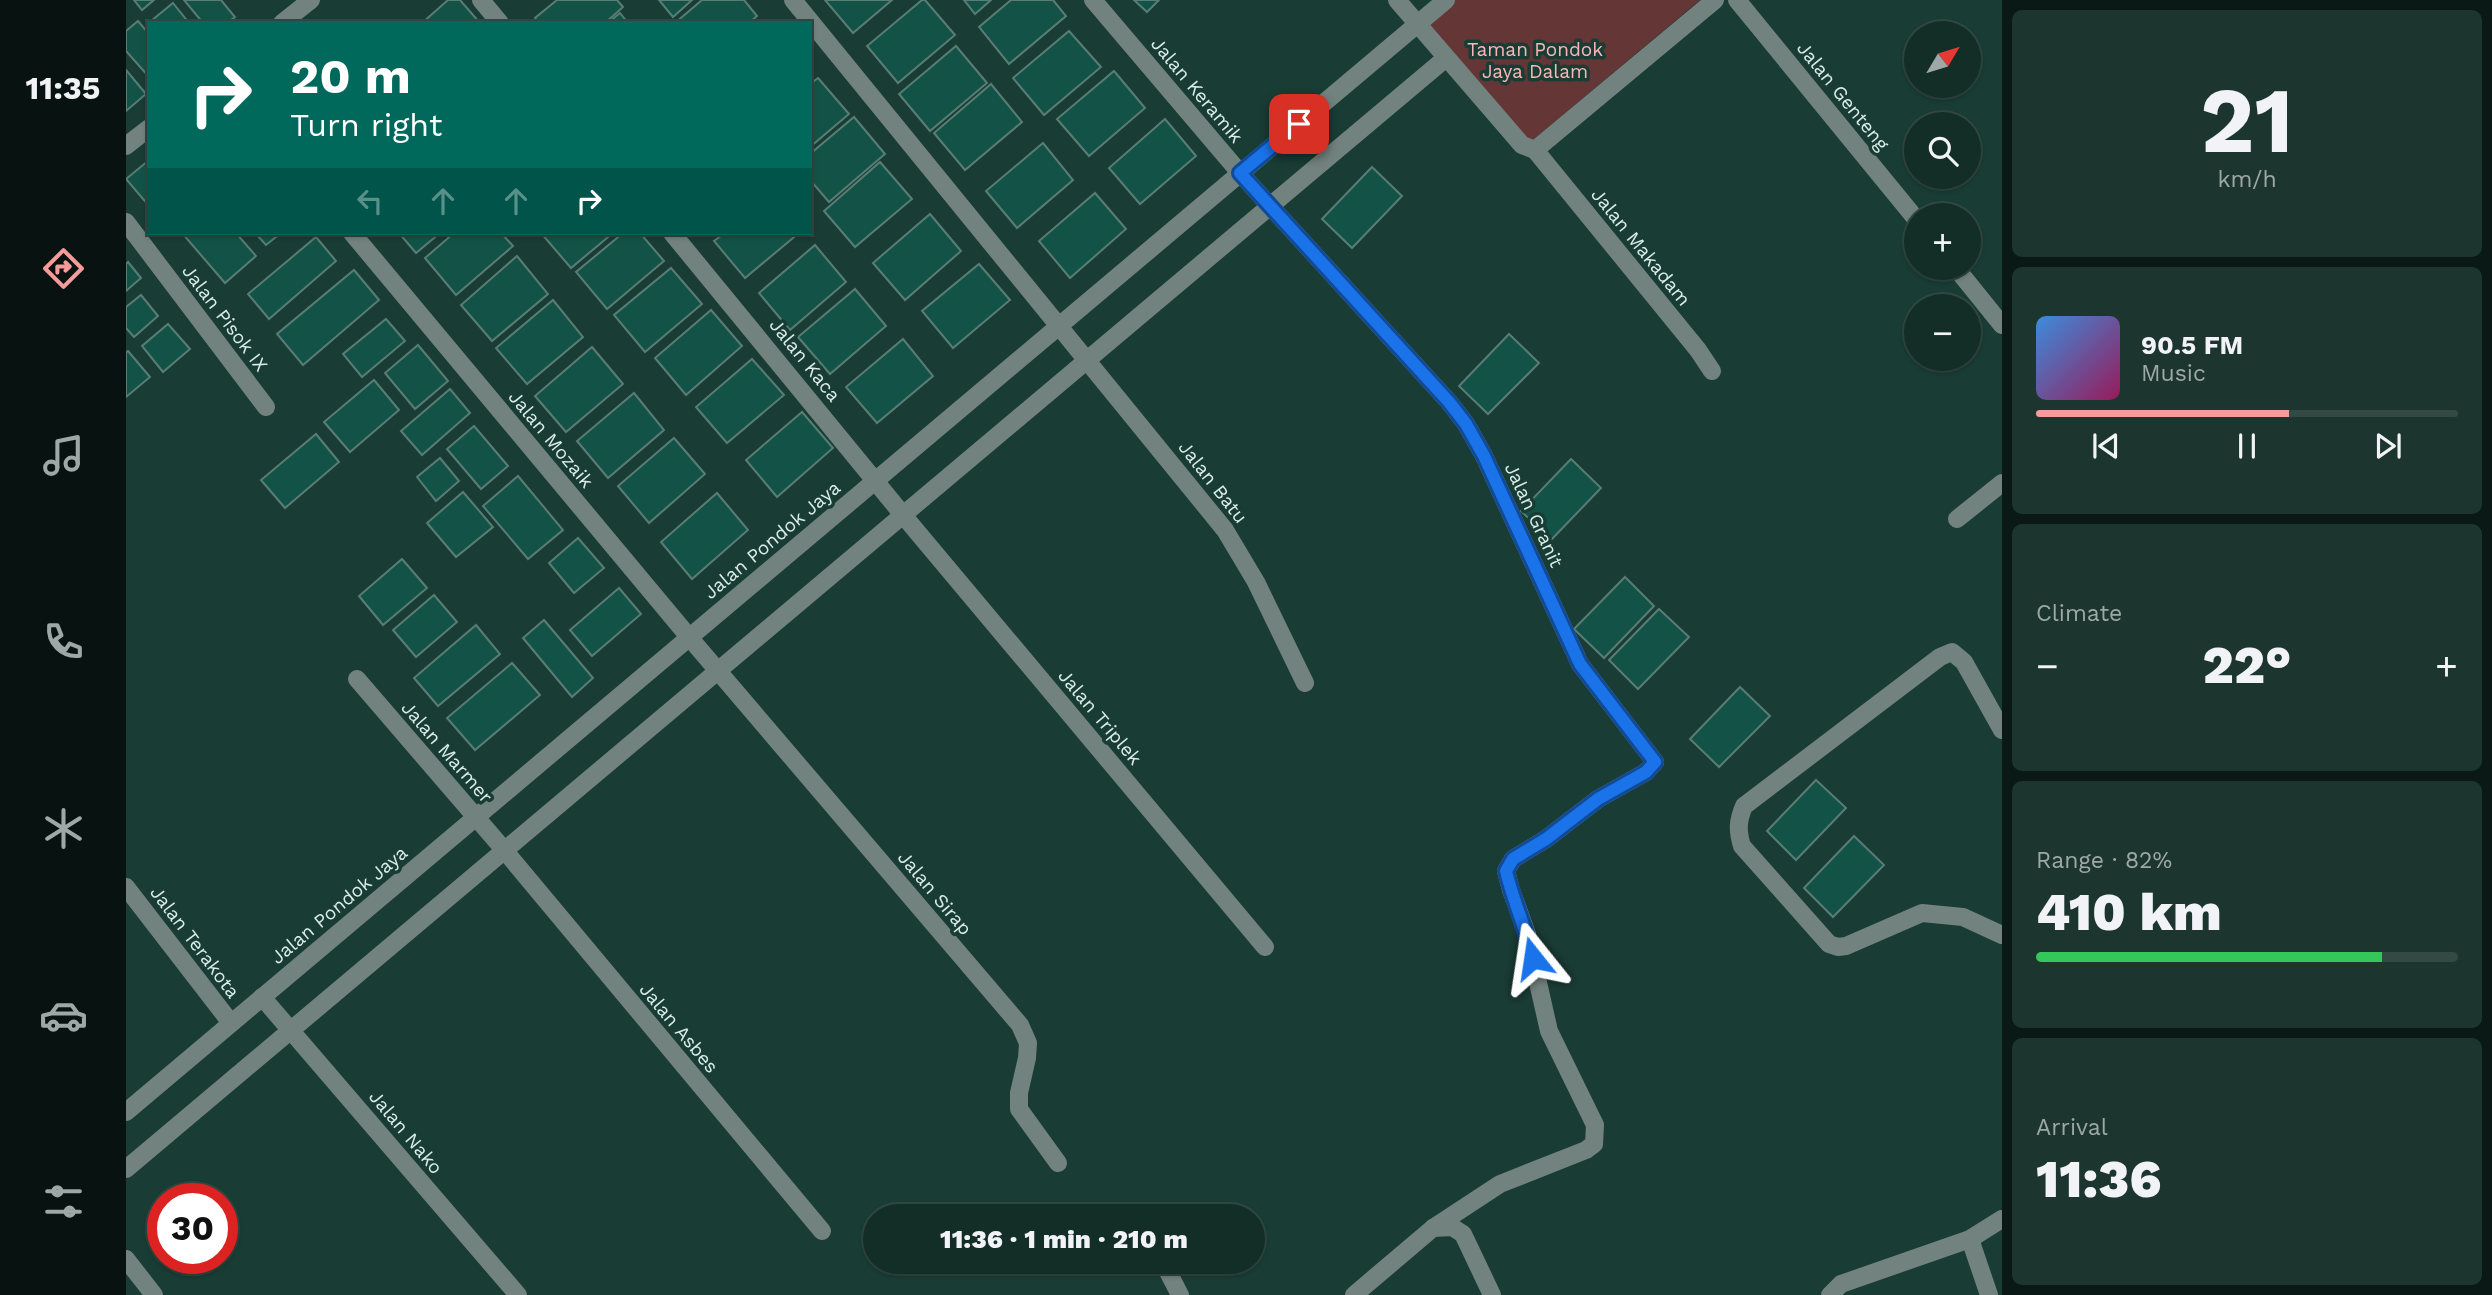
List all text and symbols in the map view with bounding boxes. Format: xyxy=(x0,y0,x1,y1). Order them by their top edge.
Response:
north arrow xyxy=(1904,21,1981,98)
map controls xyxy=(1904,21,1981,371)
street label: Jalan Keramik xyxy=(1146,33,1248,148)
street label: Jalan Genteng xyxy=(1792,37,1894,156)
park label: Taman Pondok Jaya Dalam xyxy=(1467,38,1603,83)
text: 20 m xyxy=(290,47,411,105)
icon: right xyxy=(175,49,266,140)
text: 21 xyxy=(2200,67,2294,174)
text: 11:35 xyxy=(26,69,100,107)
pin xyxy=(1269,94,1329,154)
icon: arrive xyxy=(1280,105,1318,143)
text: Turn right xyxy=(290,106,442,144)
button: search xyxy=(1904,112,1981,189)
text: km/h xyxy=(2217,166,2277,193)
icon: left xyxy=(351,182,389,220)
icon: ahead xyxy=(424,182,462,220)
icon: ahead xyxy=(497,182,535,220)
icon: right xyxy=(570,182,608,220)
street label: Jalan Makadam xyxy=(1586,183,1696,311)
button: + xyxy=(1904,203,1981,280)
icon: directions xyxy=(39,244,88,293)
street label: Jalan Pisok IX xyxy=(177,260,273,376)
button: − xyxy=(1904,294,1981,371)
street label: Jalan Kaca xyxy=(764,314,846,406)
text: 90.5 FM xyxy=(2141,330,2243,360)
text: Music xyxy=(2141,360,2206,387)
street label: Jalan Mozaik xyxy=(504,386,599,493)
icon: previous xyxy=(2087,427,2125,465)
icon: pause xyxy=(2228,427,2266,465)
icon: next xyxy=(2369,427,2407,465)
icon: music xyxy=(39,431,88,480)
street label: Jalan Batu xyxy=(1174,436,1252,528)
street label: Jalan Granit xyxy=(1500,459,1568,571)
street label: Jalan Pondok Jaya xyxy=(699,476,845,604)
text: Climate xyxy=(2036,600,2122,627)
icon: phone xyxy=(39,617,88,666)
text: 22° xyxy=(2203,635,2291,696)
text: − xyxy=(2036,644,2059,688)
text: + xyxy=(2435,644,2458,688)
street label: Jalan Triplek xyxy=(1053,664,1147,770)
street label: Jalan Marmer xyxy=(397,696,498,808)
icon: climate xyxy=(39,804,88,853)
street label: Jalan Pondok Jaya xyxy=(266,841,412,969)
street label: Jalan Sirap xyxy=(893,846,977,940)
text: Range · 82% xyxy=(2036,847,2172,874)
street label: Jalan Terakota xyxy=(145,881,245,1003)
text: 410 km xyxy=(2036,882,2222,943)
position arrow xyxy=(1496,921,1570,995)
street label: Jalan Asbes xyxy=(635,978,723,1078)
icon: car xyxy=(39,991,88,1040)
street label: Jalan Nako xyxy=(364,1085,448,1179)
text: Arrival xyxy=(2036,1114,2108,1141)
text: 11:36 xyxy=(2036,1149,2161,1210)
icon: filters xyxy=(39,1177,88,1226)
speed limit sign: 30 xyxy=(147,1183,238,1274)
text: 11:36 · 1 min · 210 m xyxy=(940,1224,1188,1254)

